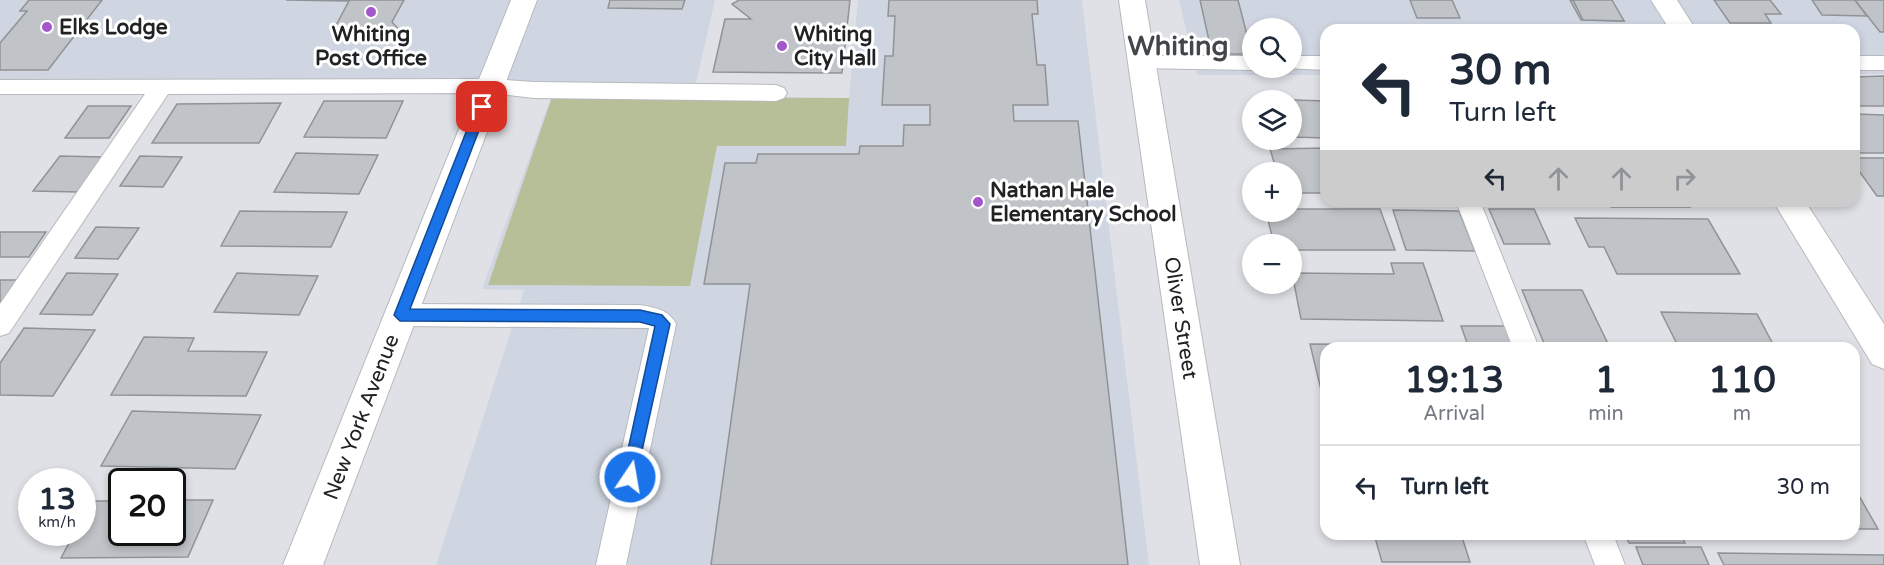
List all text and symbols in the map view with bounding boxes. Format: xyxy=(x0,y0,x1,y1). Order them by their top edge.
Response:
marker: Whiting Post Office xyxy=(364,5,378,19)
place label: Elks Lodge xyxy=(59,15,168,40)
map controls xyxy=(1242,18,1302,294)
button: search xyxy=(1242,18,1302,78)
marker: Elks Lodge xyxy=(40,20,54,34)
place label: Whiting Post Office xyxy=(315,22,427,71)
place label: Whiting City Hall xyxy=(794,22,877,71)
district label: Whiting xyxy=(1128,30,1228,63)
marker: Whiting City Hall xyxy=(775,39,789,53)
text: 30 m xyxy=(1449,45,1551,96)
icon: left xyxy=(1350,48,1428,126)
pin xyxy=(456,81,507,132)
icon: arrive xyxy=(465,90,498,123)
button: layers xyxy=(1242,90,1302,150)
text: Turn left xyxy=(1449,96,1556,129)
button: + xyxy=(1242,162,1302,222)
icon: left xyxy=(1479,162,1512,195)
icon: ahead xyxy=(1542,162,1575,195)
icon: ahead xyxy=(1605,162,1638,195)
icon: right xyxy=(1668,162,1701,195)
place label: Nathan Hale Elementary School xyxy=(990,178,1177,227)
marker: Nathan Hale Elementary School xyxy=(971,195,985,209)
button: − xyxy=(1242,234,1302,294)
street label: Oliver Street xyxy=(1158,255,1203,381)
street label: New York Avenue xyxy=(318,331,405,503)
text: 19:13 xyxy=(1404,359,1504,402)
text: 1 xyxy=(1595,359,1617,402)
text: 110 xyxy=(1708,359,1776,402)
text: Arrival xyxy=(1423,402,1485,426)
text: min xyxy=(1588,402,1624,426)
text: m xyxy=(1733,402,1751,426)
position arrow xyxy=(598,445,662,509)
speed limit sign: 20 xyxy=(108,468,186,546)
icon: left xyxy=(1350,471,1383,504)
text: Turn left xyxy=(1401,474,1489,500)
text: 30 m xyxy=(1776,474,1830,500)
text: 13 xyxy=(38,481,76,518)
text: km/h xyxy=(38,513,76,531)

